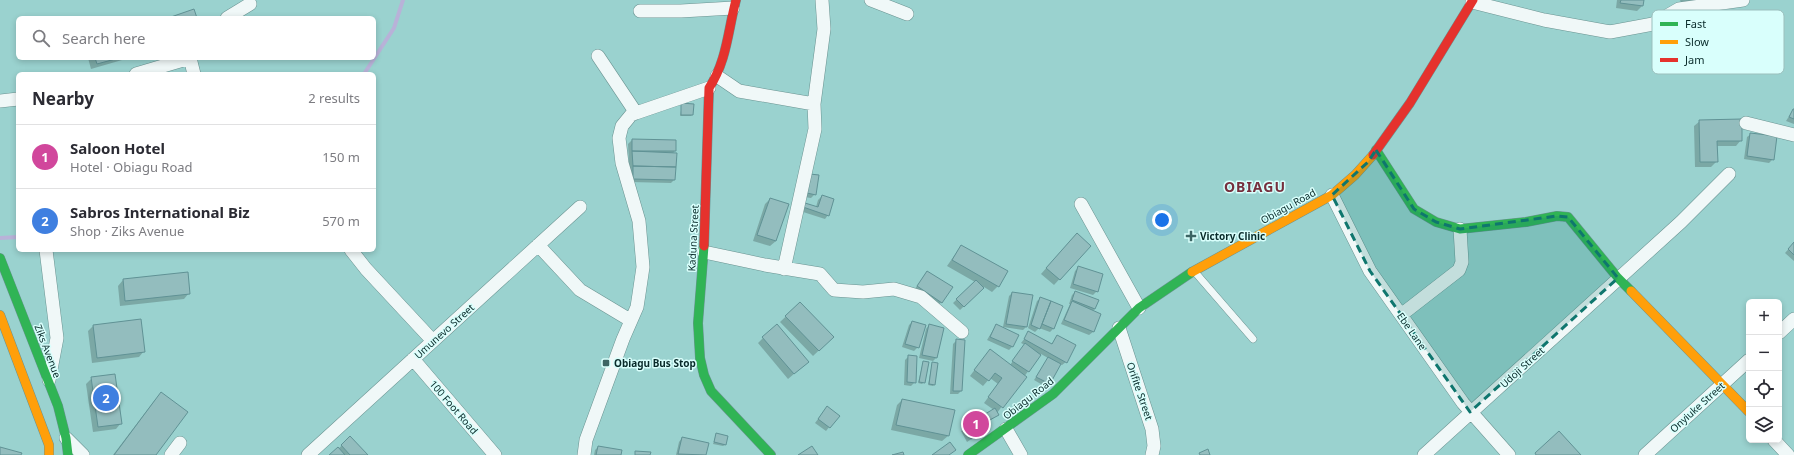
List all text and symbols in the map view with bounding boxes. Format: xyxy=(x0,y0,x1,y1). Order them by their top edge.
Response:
legend xyxy=(1652,10,1784,74)
search box xyxy=(16,16,376,60)
text: Fast xyxy=(1685,16,1706,31)
icon: search xyxy=(30,27,52,49)
text: Search here xyxy=(62,28,145,48)
text: Slow xyxy=(1685,34,1709,49)
text: Jam xyxy=(1684,52,1704,67)
text: Nearby xyxy=(32,87,94,110)
text: 2 results xyxy=(308,89,360,107)
text: Saloon Hotel xyxy=(70,138,165,158)
text: 1 xyxy=(41,148,49,166)
text: 150 m xyxy=(322,148,360,166)
text: Hotel · Obiagu Road xyxy=(70,158,193,176)
district label: OBIAGU xyxy=(1224,177,1286,196)
street label: Obiagu Road xyxy=(1258,185,1318,227)
text: Sabros International Biz xyxy=(70,202,250,222)
street label: Kaduna Street xyxy=(684,204,702,272)
your location xyxy=(1152,210,1172,230)
text: 2 xyxy=(41,212,49,230)
text: 570 m xyxy=(322,212,360,230)
text: Shop · Ziks Avenue xyxy=(70,222,184,240)
place label: Victory Clinic xyxy=(1200,229,1265,243)
marker: Victory Clinic xyxy=(1185,230,1197,242)
map controls xyxy=(1746,299,1782,443)
button: + xyxy=(1746,299,1782,335)
street label: Umunevo Street xyxy=(411,300,477,362)
street label: Ebe Lane xyxy=(1394,310,1430,353)
street label: Ziks Avenue xyxy=(31,322,65,380)
button: − xyxy=(1746,335,1782,371)
street label: Udoji Street xyxy=(1497,343,1547,391)
place label: Obiagu Bus Stop xyxy=(614,356,696,370)
marker: Obiagu Bus Stop xyxy=(601,358,611,368)
street label: Orifite Street xyxy=(1124,360,1157,422)
button: locate xyxy=(1746,371,1782,407)
street label: Obiagu Road xyxy=(1000,374,1056,422)
street label: 100 Foot Road xyxy=(427,377,481,437)
street label: Onyiuke Street xyxy=(1667,378,1728,435)
pin: 2 xyxy=(93,383,119,413)
button: layers xyxy=(1746,407,1782,443)
pin: 1 xyxy=(963,409,989,439)

